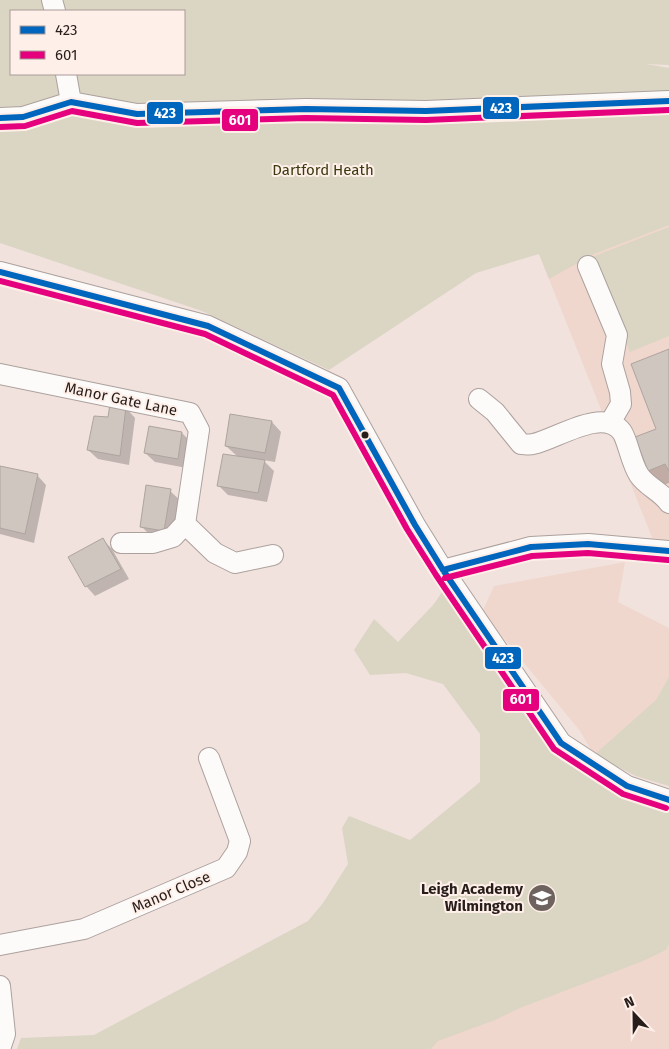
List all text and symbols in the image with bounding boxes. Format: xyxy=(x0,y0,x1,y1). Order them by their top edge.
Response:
legend xyxy=(10,10,185,75)
text: 423 xyxy=(55,21,78,39)
text: 601 xyxy=(55,46,78,64)
line badge: 423 xyxy=(482,96,520,120)
text: 423 xyxy=(490,100,512,117)
line badge: 423 xyxy=(146,101,184,125)
text: 423 xyxy=(154,105,176,122)
line badge: 601 xyxy=(221,108,259,132)
text: 601 xyxy=(229,112,251,129)
park label: Dartford Heath xyxy=(272,161,374,179)
street label: Manor Gate Lane xyxy=(63,378,179,420)
unlabelled marker xyxy=(360,430,370,440)
line badge: 423 xyxy=(484,646,522,670)
text: 423 xyxy=(492,650,514,667)
line badge: 601 xyxy=(502,688,540,712)
text: 601 xyxy=(510,691,532,708)
street label: Manor Close xyxy=(129,867,213,917)
place label: Leigh Academy Wilmington xyxy=(421,880,523,915)
school or university icon: Leigh Academy Wilmington xyxy=(527,883,557,913)
north arrow xyxy=(609,989,659,1039)
text: N xyxy=(622,993,637,1012)

